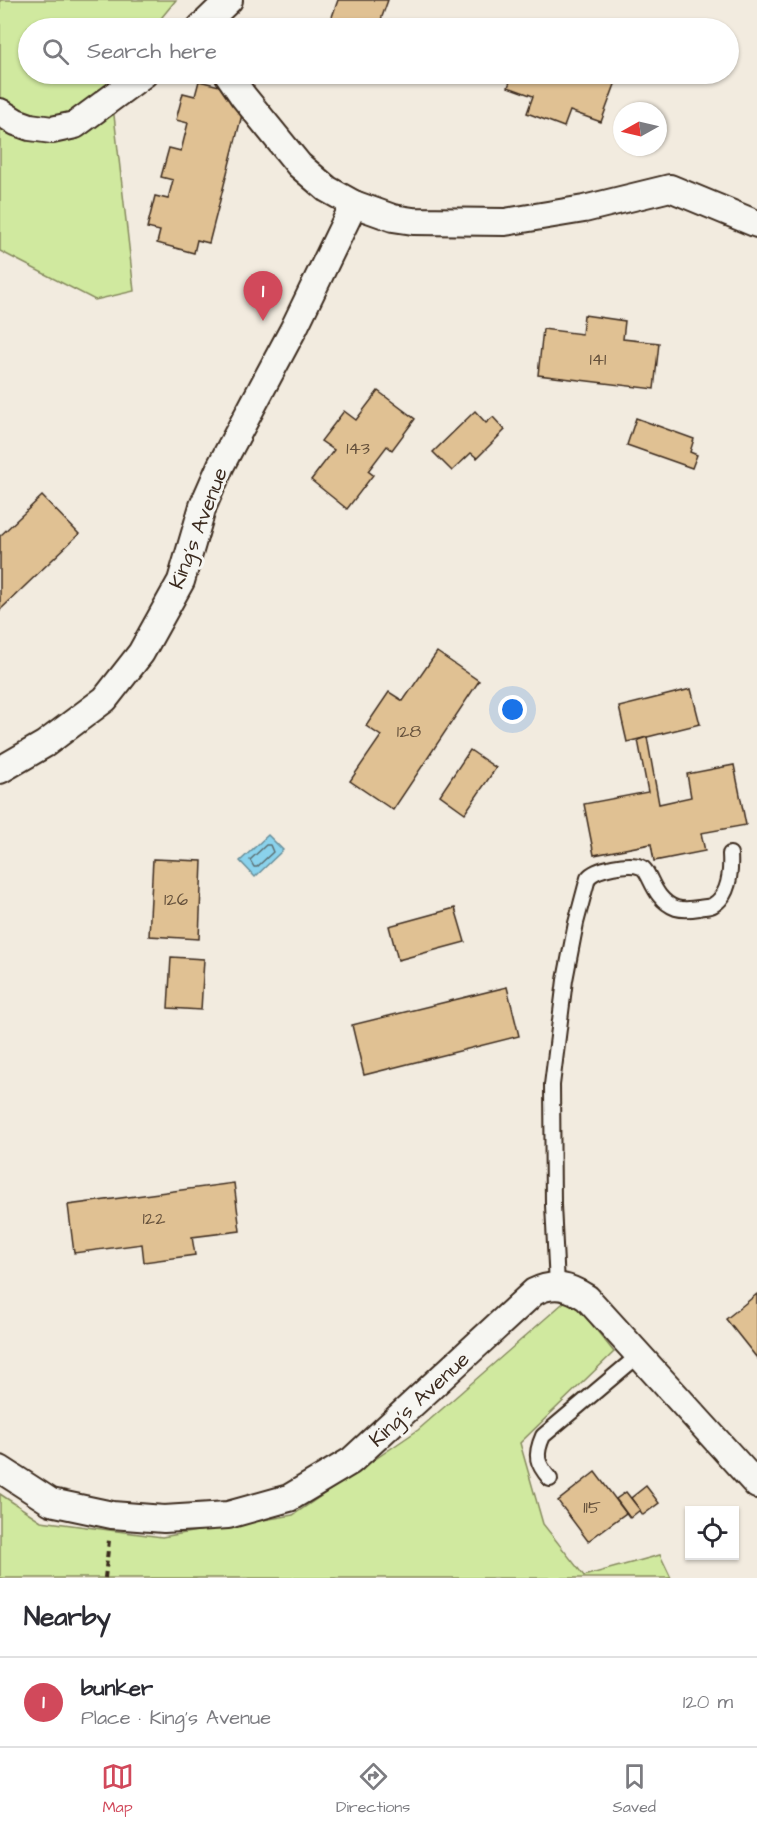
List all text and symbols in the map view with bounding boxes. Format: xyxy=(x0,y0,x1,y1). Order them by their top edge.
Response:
search box xyxy=(18,18,739,84)
icon: search xyxy=(39,35,72,68)
text: Search here xyxy=(87,36,217,67)
north arrow xyxy=(613,102,667,156)
pin: 1 xyxy=(244,272,282,321)
house number: 141 xyxy=(590,347,606,372)
house number: 143 xyxy=(346,436,370,461)
street label: King's Avenue xyxy=(162,463,237,594)
your location xyxy=(498,695,527,724)
house number: 128 xyxy=(397,719,421,744)
house number: 126 xyxy=(164,887,188,912)
house number: 122 xyxy=(143,1206,166,1231)
street label: King's Avenue xyxy=(363,1345,477,1455)
house number: 115 xyxy=(583,1495,601,1520)
map controls xyxy=(685,1506,739,1560)
button: locate xyxy=(685,1506,739,1560)
text: Nearby xyxy=(24,1599,111,1635)
text: bunker xyxy=(81,1673,153,1704)
text: 1 xyxy=(42,1688,45,1716)
text: 120 m xyxy=(683,1688,733,1716)
text: Place · King's Avenue xyxy=(81,1704,271,1732)
tab: Map xyxy=(101,1760,134,1818)
tab: Directions xyxy=(336,1760,410,1818)
tab: Saved xyxy=(612,1760,656,1818)

